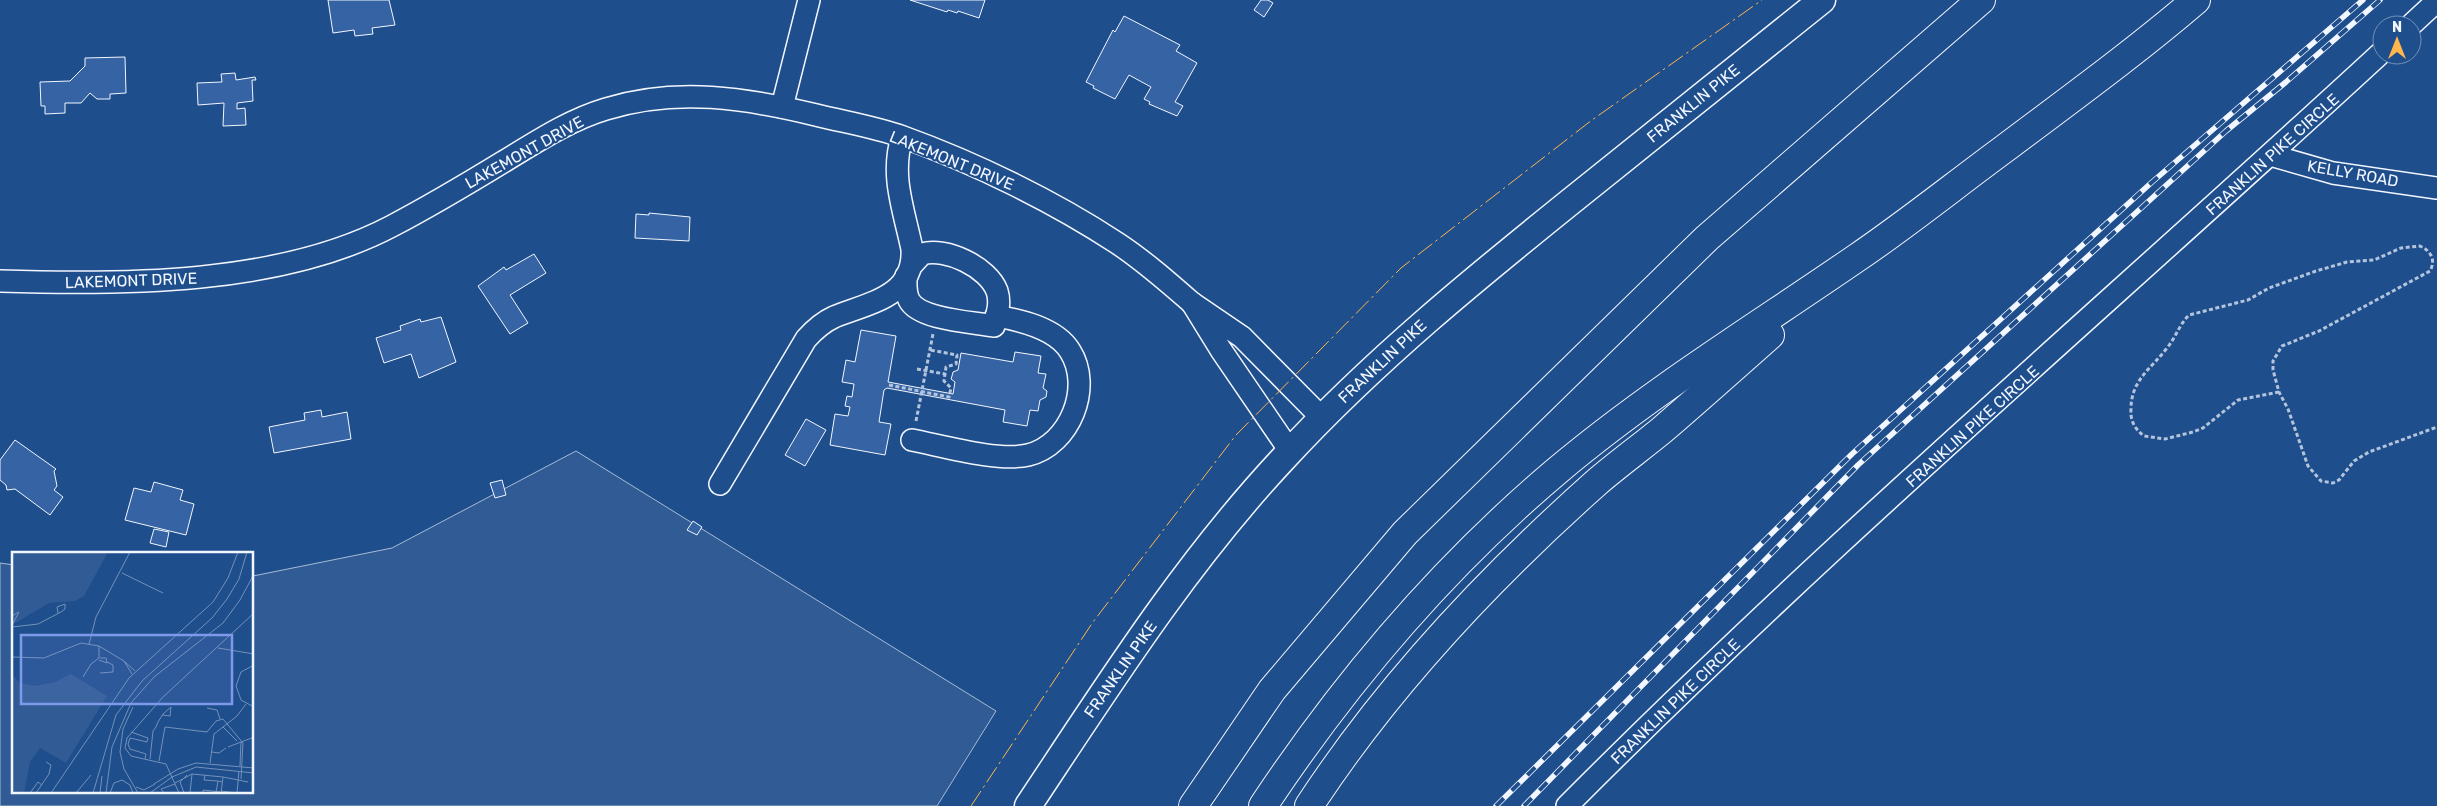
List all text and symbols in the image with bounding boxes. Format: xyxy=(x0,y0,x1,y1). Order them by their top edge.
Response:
north arrow xyxy=(2372,15,2422,65)
text: N xyxy=(2392,19,2402,36)
street label: FRANKLIN PIKE xyxy=(1643,60,1743,147)
street label: FRANKLIN PIKE CIRCLE xyxy=(2202,90,2343,219)
street label: LAKEMONT DRIVE xyxy=(462,112,587,193)
street label: LAKEMONT DRIVE xyxy=(887,127,1017,194)
street label: KELLY ROAD xyxy=(2306,156,2400,191)
street label: LAKEMONT DRIVE xyxy=(64,269,198,292)
street label: FRANKLIN PIKE xyxy=(1334,316,1430,407)
street label: FRANKLIN PIKE CIRCLE xyxy=(1902,362,2043,491)
inset map xyxy=(12,552,254,794)
street label: FRANKLIN PIKE xyxy=(1080,617,1161,721)
street label: FRANKLIN PIKE CIRCLE xyxy=(1607,635,1744,768)

